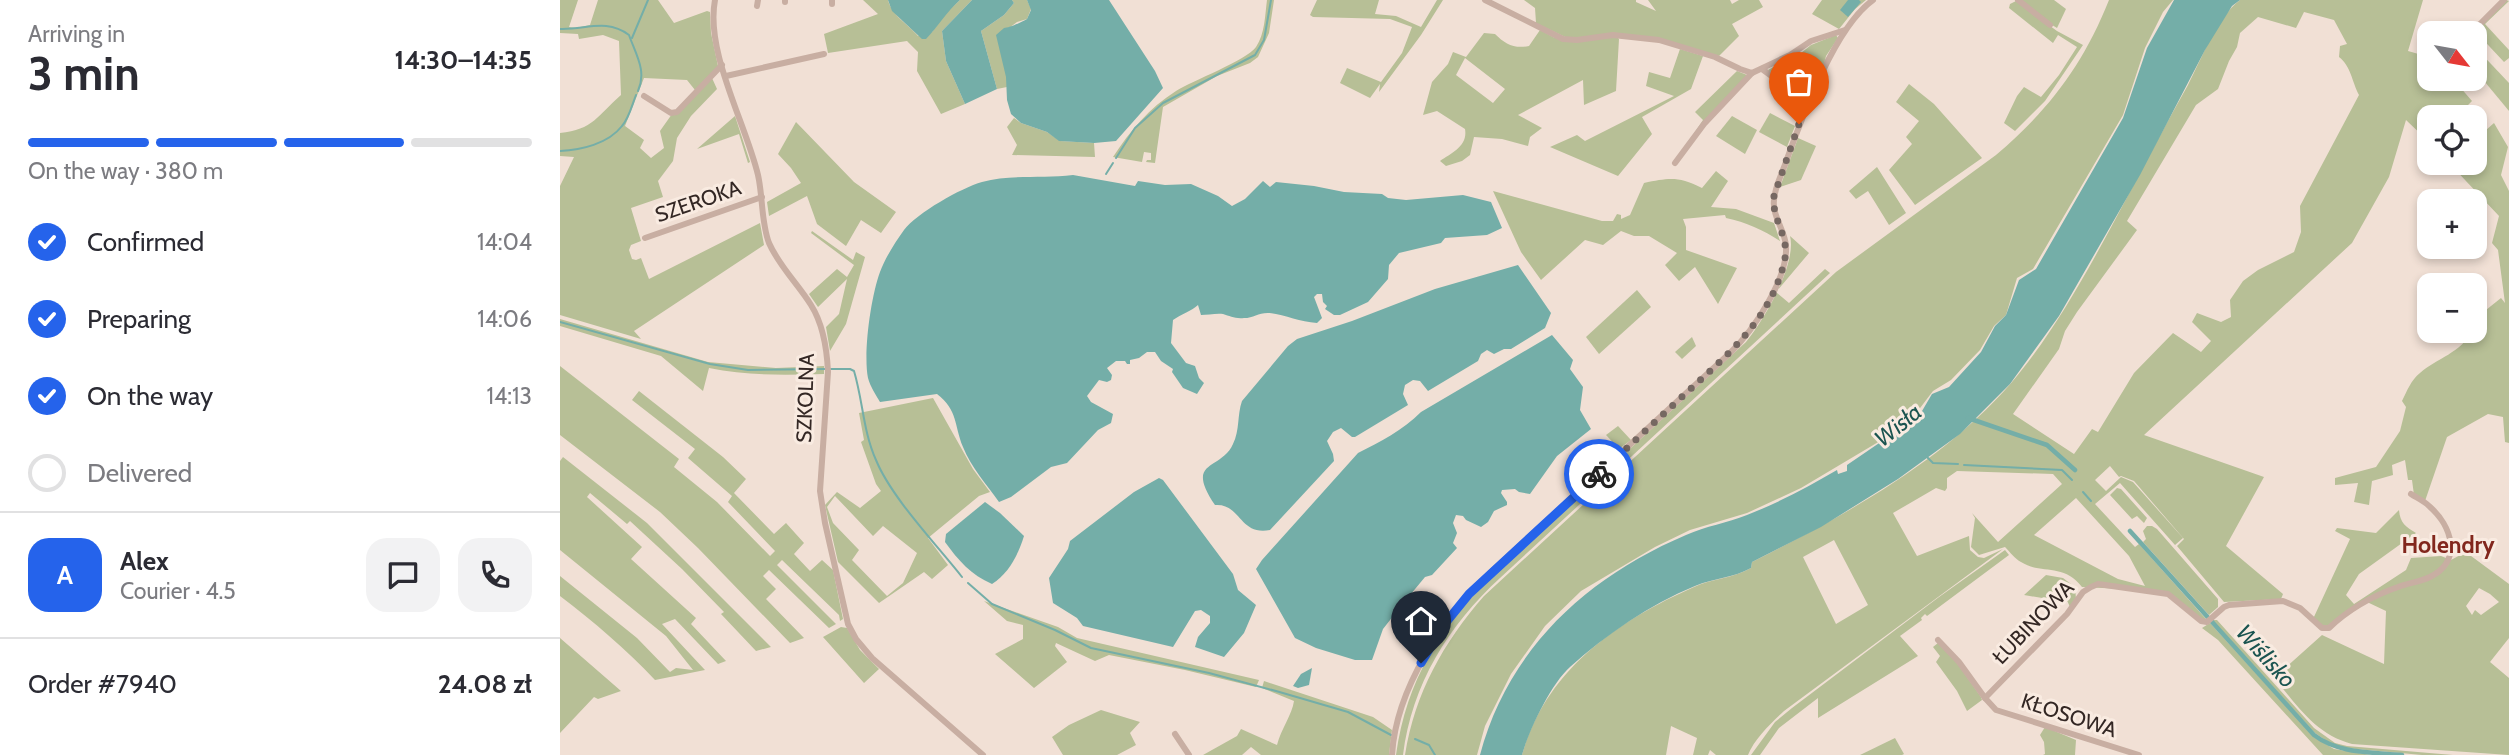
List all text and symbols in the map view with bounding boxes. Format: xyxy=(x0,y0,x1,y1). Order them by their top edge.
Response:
text: Arriving in xyxy=(28,20,125,48)
north arrow xyxy=(2417,21,2487,91)
map controls xyxy=(2417,21,2487,343)
text: 14:30–14:35 xyxy=(395,44,532,76)
text: 3 min xyxy=(28,46,140,102)
pin xyxy=(1769,52,1829,124)
icon: bag xyxy=(1780,63,1818,101)
button: locate xyxy=(2417,105,2487,175)
text: On the way · 380 m xyxy=(28,157,223,185)
street label: SZEROKA xyxy=(652,175,744,227)
button: + xyxy=(2417,189,2487,259)
icon: check xyxy=(28,223,66,261)
text: Confirmed xyxy=(87,226,204,258)
text: 14:04 xyxy=(477,228,532,256)
button: − xyxy=(2417,273,2487,343)
icon: check xyxy=(28,300,66,338)
text: Preparing xyxy=(87,303,191,335)
text: 14:06 xyxy=(477,305,532,333)
street label: SZKOLNA xyxy=(791,353,819,443)
icon: check xyxy=(28,377,66,415)
text: On the way xyxy=(87,380,213,412)
text: 14:13 xyxy=(486,382,532,410)
water label: Wisła xyxy=(1869,398,1927,452)
courier xyxy=(1564,439,1634,509)
icon: bike xyxy=(1580,455,1618,493)
text: Delivered xyxy=(87,457,192,489)
district label: Holendry xyxy=(2401,531,2495,559)
button: chat xyxy=(366,538,440,612)
button: phone xyxy=(458,538,532,612)
text: Alex xyxy=(120,545,169,577)
text: A xyxy=(57,559,73,591)
street label: ŁUBINOWA xyxy=(1987,575,2079,669)
text: Courier · 4.5 xyxy=(120,577,236,605)
pin xyxy=(1391,591,1451,663)
icon: home xyxy=(1402,602,1440,640)
water label: Wiślisko xyxy=(2230,619,2302,693)
text: Order #7940 xyxy=(28,668,177,700)
text: 24.08 zł xyxy=(438,668,532,700)
street label: KŁOSOWA xyxy=(2018,688,2120,742)

